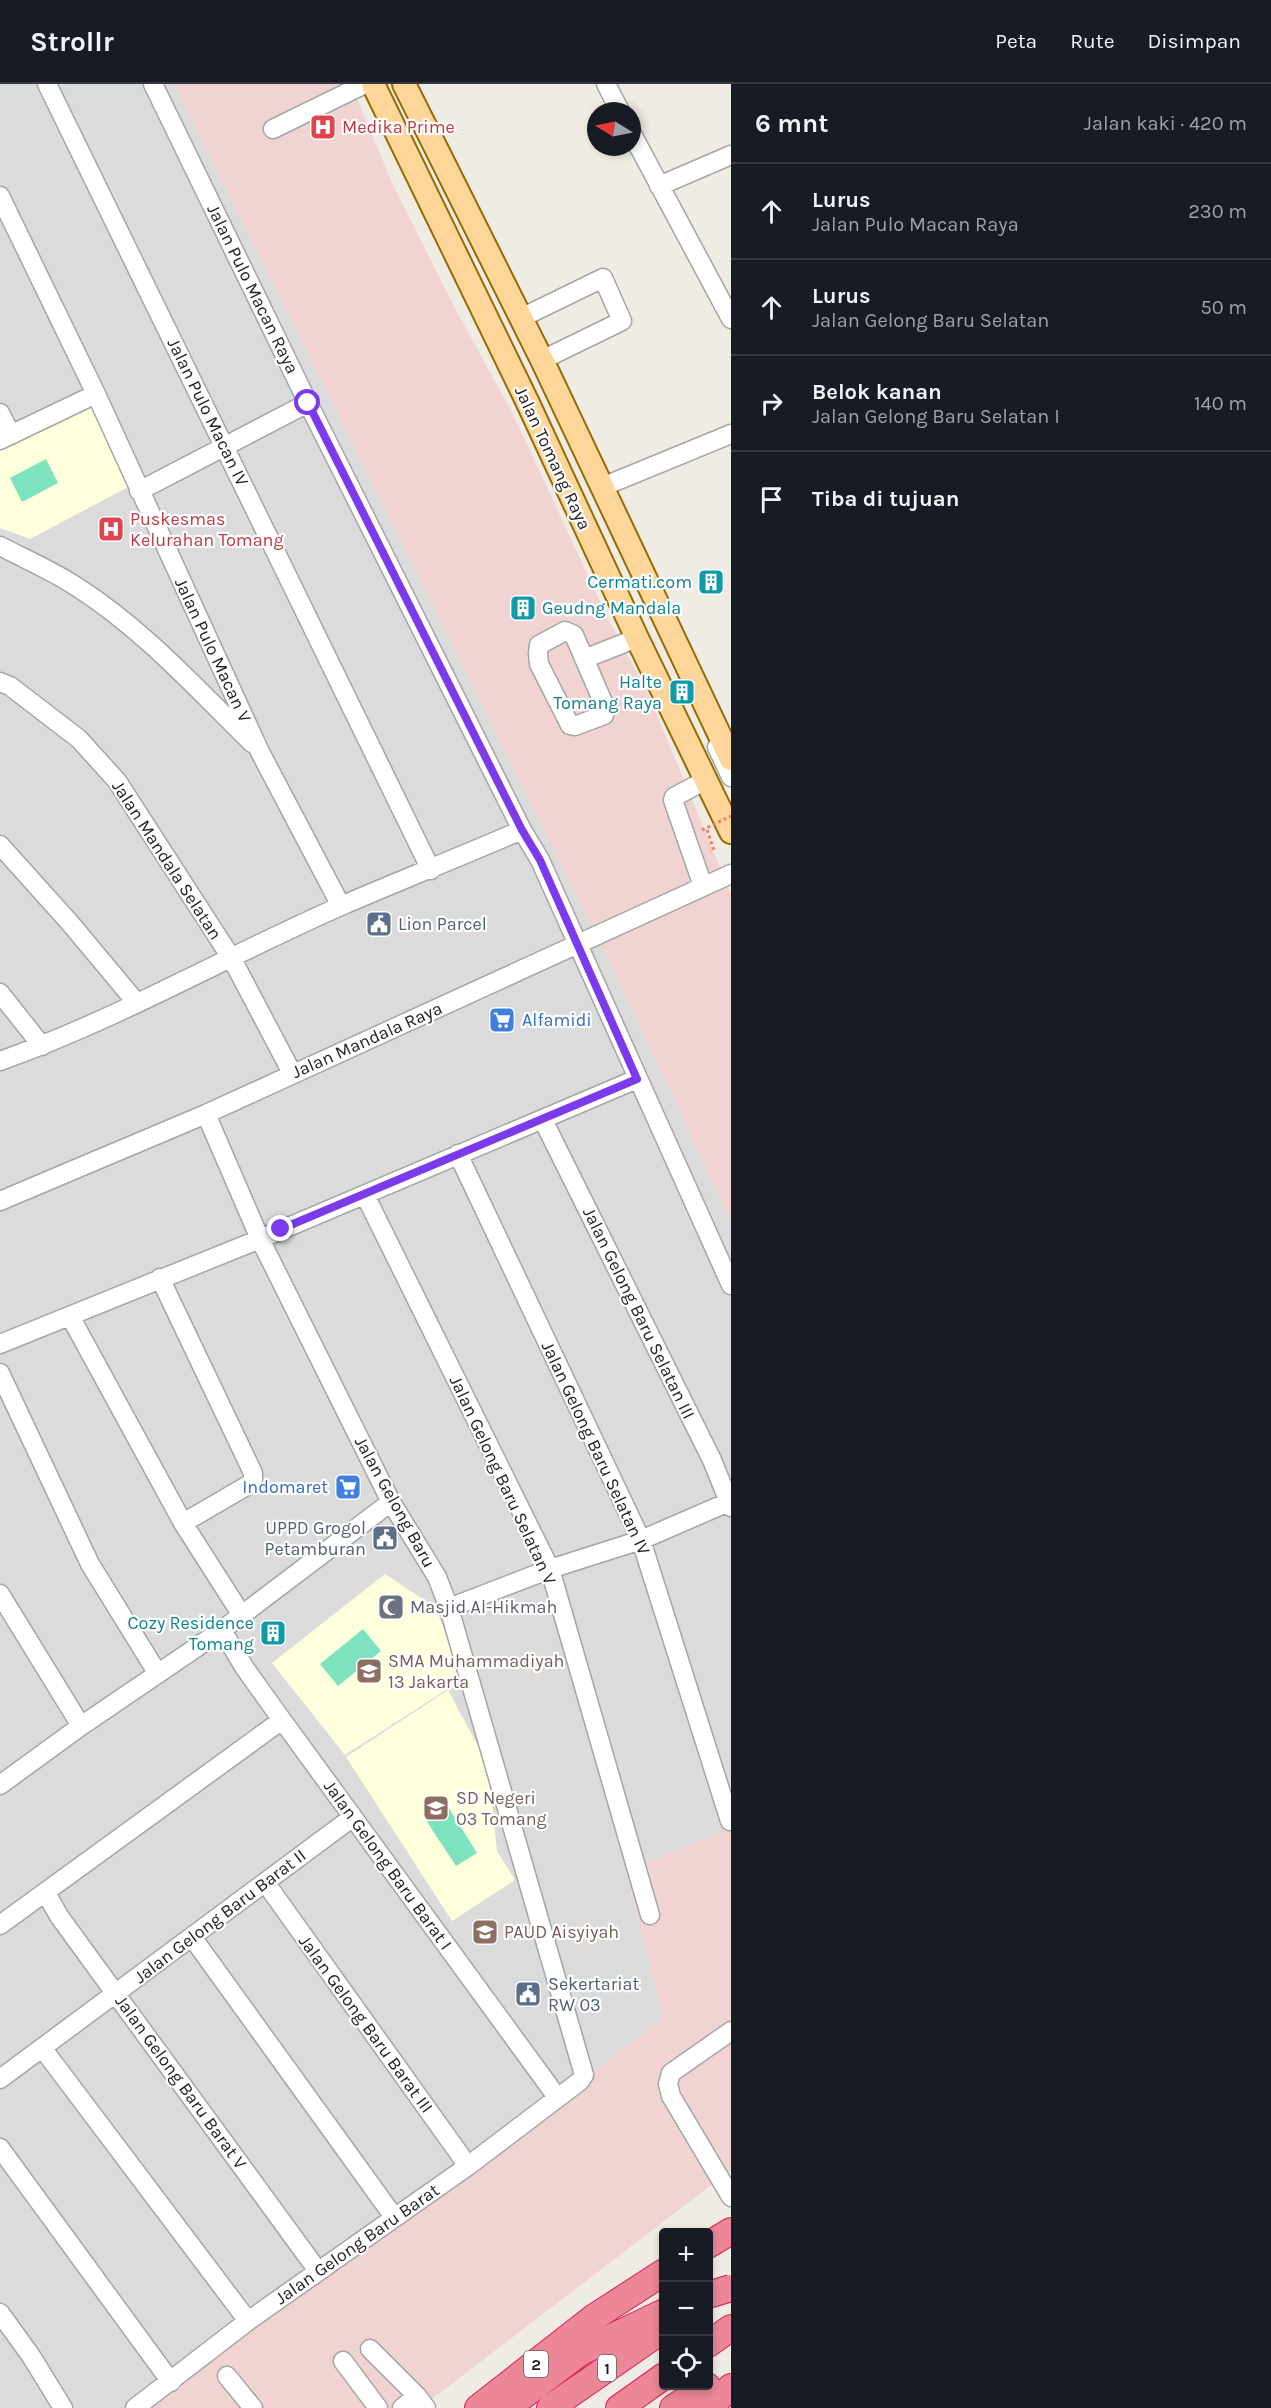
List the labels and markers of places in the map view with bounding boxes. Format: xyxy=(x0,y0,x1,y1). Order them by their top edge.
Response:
hospital icon: Medika Prime xyxy=(308,112,338,142)
place label: Medika Prime xyxy=(342,116,455,138)
place label: Puskesmas Kelurahan Tomang xyxy=(130,508,284,551)
hospital icon: Puskesmas Kelurahan Tomang xyxy=(96,514,126,544)
building icon: Cermati.com xyxy=(696,567,726,597)
place label: Cermati.com xyxy=(587,571,692,593)
building icon: Geudng Mandala xyxy=(508,593,538,623)
place label: Geudng Mandala xyxy=(542,597,681,619)
place label: Halte Tomang Raya xyxy=(553,671,662,714)
building icon: Halte Tomang Raya xyxy=(667,677,697,707)
public building icon: Lion Parcel xyxy=(364,909,394,939)
place label: Lion Parcel xyxy=(398,913,487,935)
supermarket icon: Alfamidi xyxy=(487,1005,517,1035)
place label: Alfamidi xyxy=(522,1009,592,1031)
supermarket icon: Indomaret xyxy=(333,1472,363,1502)
place label: Indomaret xyxy=(242,1476,328,1498)
place label: UPPD Grogol Petamburan xyxy=(264,1517,366,1560)
public building icon: UPPD Grogol Petamburan xyxy=(370,1523,400,1553)
mosque icon: Masjid Al-Hikmah xyxy=(376,1592,406,1622)
place label: Masjid Al-Hikmah xyxy=(410,1596,557,1618)
place label: Cozy Residence Tomang xyxy=(128,1612,254,1655)
building icon: Cozy Residence Tomang xyxy=(258,1618,288,1648)
place label: SMA Muhammadiyah 13 Jakarta xyxy=(388,1650,564,1693)
school or university icon: SMA Muhammadiyah 13 Jakarta xyxy=(354,1656,384,1686)
place label: SD Negeri 03 Tomang xyxy=(456,1787,547,1830)
school or university icon: SD Negeri 03 Tomang xyxy=(421,1793,451,1823)
school or university icon: PAUD Aisyiyah xyxy=(470,1917,500,1947)
place label: PAUD Aisyiyah xyxy=(504,1921,619,1943)
place label: Sekertariat RW 03 xyxy=(548,1973,639,2016)
public building icon: Sekertariat RW 03 xyxy=(513,1979,543,2009)

